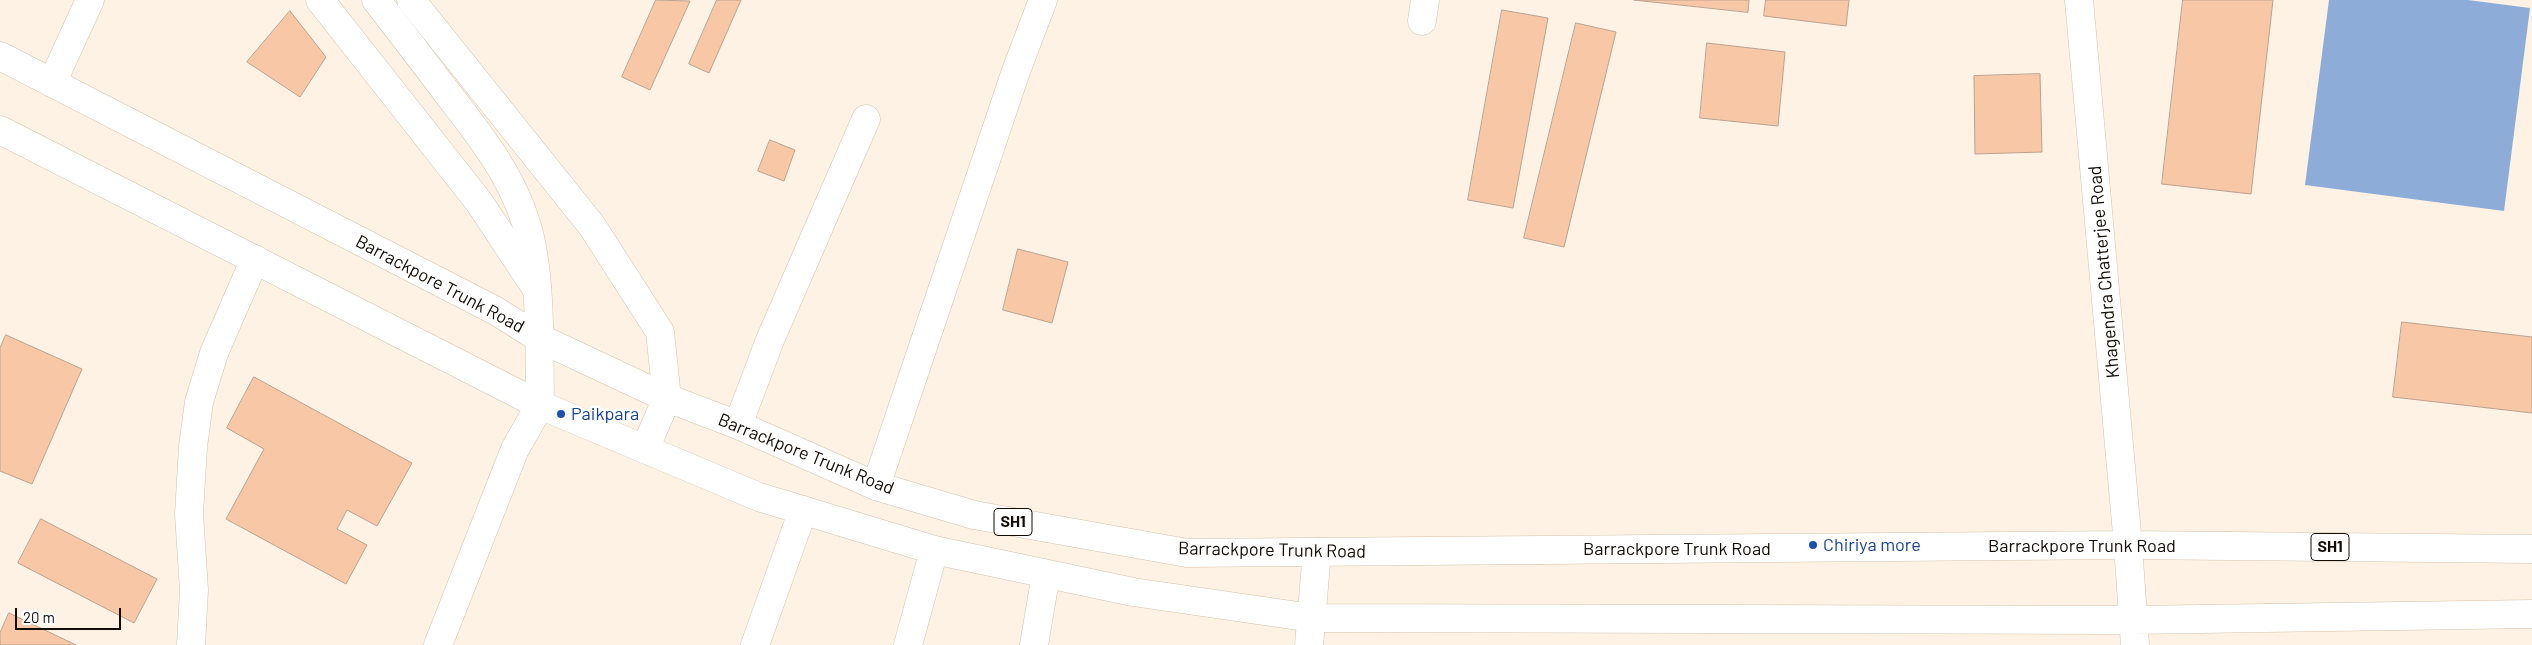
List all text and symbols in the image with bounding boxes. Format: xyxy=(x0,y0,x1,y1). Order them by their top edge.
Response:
street label: Khagendra Chatterjee Road xyxy=(2084,165,2124,379)
street label: Barrackpore Trunk Road xyxy=(352,230,528,338)
place label: Paikpara xyxy=(571,403,639,425)
marker: Paikpara xyxy=(555,408,567,420)
street label: Barrackpore Trunk Road xyxy=(715,409,897,499)
road number: SH1 xyxy=(994,508,1032,536)
place label: Chiriya more xyxy=(1823,534,1921,556)
road number: SH1 xyxy=(2311,534,2349,560)
street label: Barrackpore Trunk Road xyxy=(1988,535,2176,557)
street label: Barrackpore Trunk Road xyxy=(1178,538,1366,562)
street label: Barrackpore Trunk Road xyxy=(1583,538,1771,560)
marker: Chiriya more xyxy=(1807,539,1819,551)
scale bar xyxy=(18,598,124,630)
text: 20 m xyxy=(23,608,55,626)

